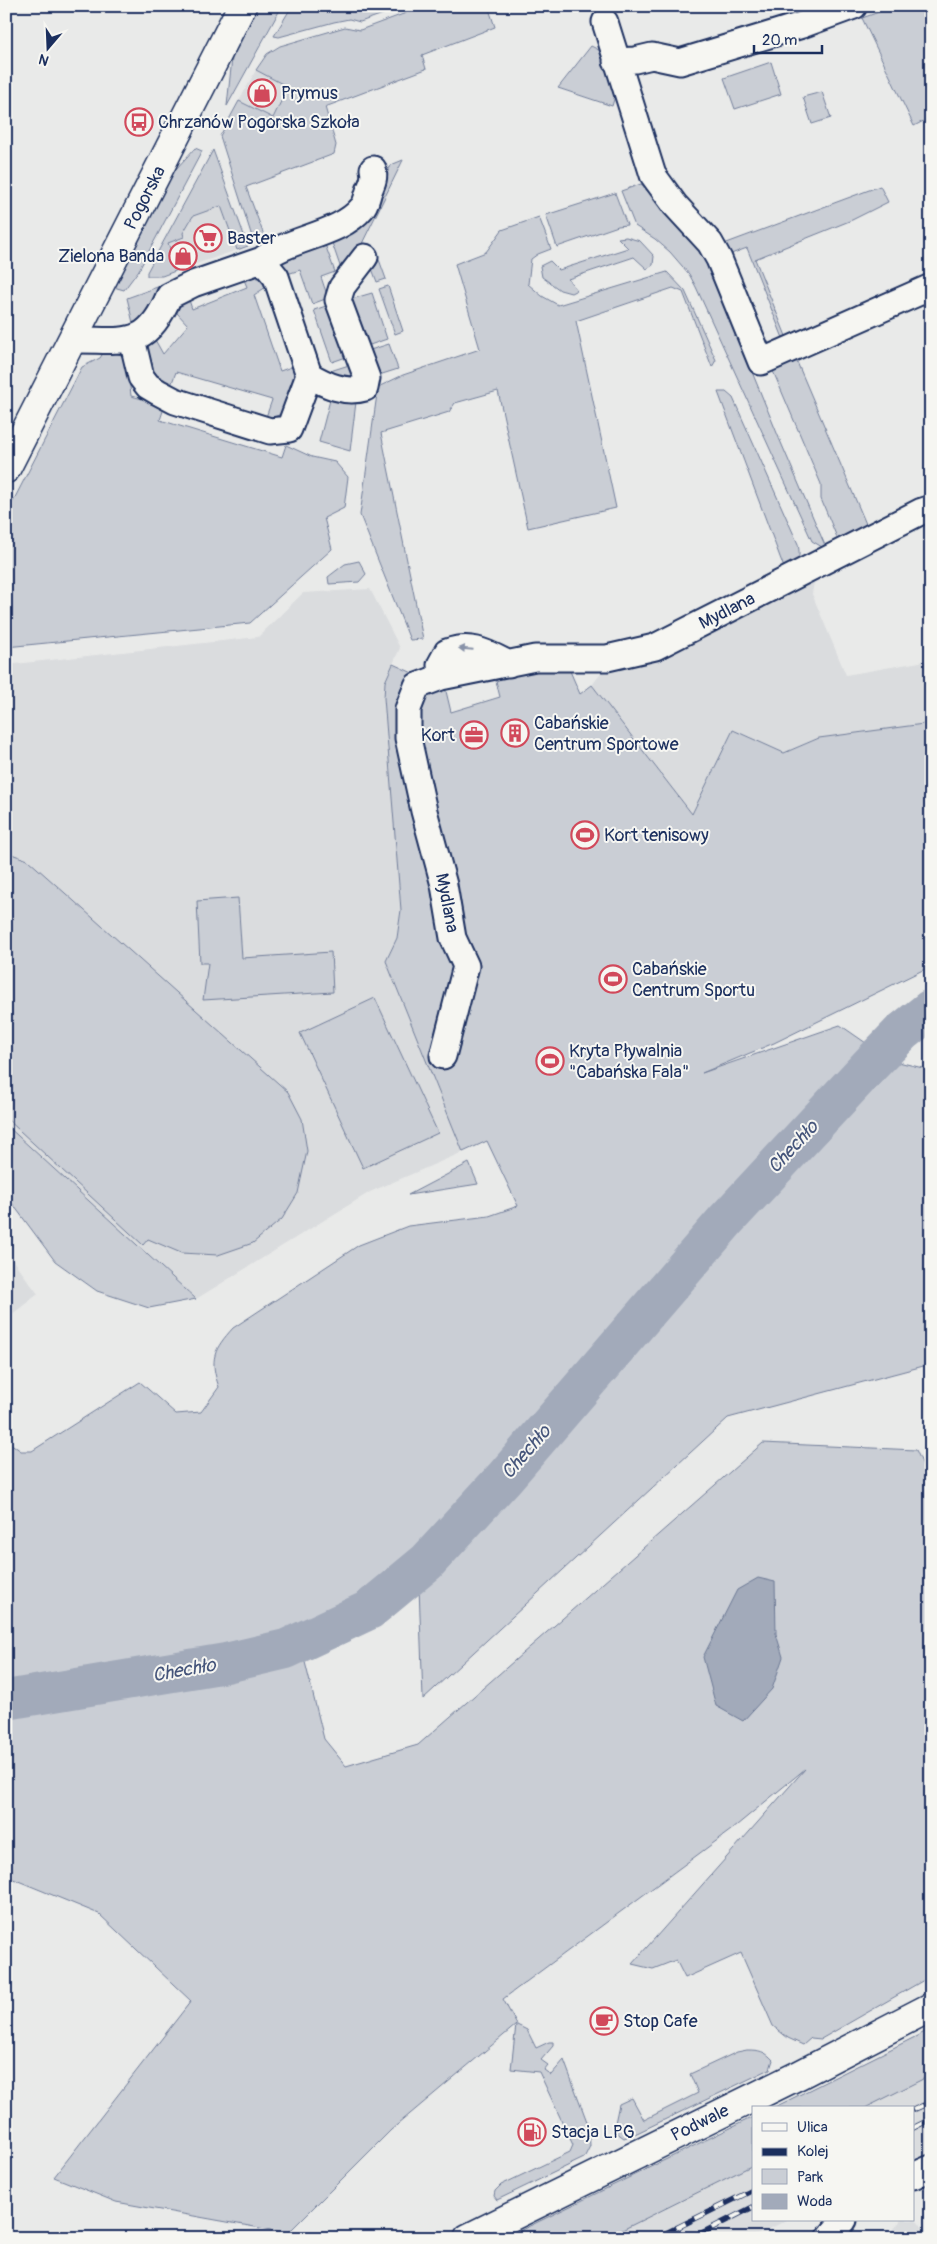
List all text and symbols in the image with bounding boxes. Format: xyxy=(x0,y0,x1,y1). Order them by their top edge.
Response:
north arrow xyxy=(22,22,72,72)
scale bar xyxy=(754,22,822,54)
text: 20 m xyxy=(762,31,797,50)
text: N xyxy=(37,50,51,69)
shop icon: Prymus xyxy=(247,78,277,108)
place label: Prymus xyxy=(281,82,338,105)
bus stop icon: Chrzanów Pogorska Szkoła xyxy=(124,107,154,137)
place label: Chrzanów Pogorska Szkoła xyxy=(158,111,360,134)
street label: Pogorska xyxy=(119,162,171,234)
supermarket icon: Baster xyxy=(193,223,223,253)
place label: Baster xyxy=(227,227,277,250)
shop icon: Zielona Banda xyxy=(168,241,198,271)
place label: Zielona Banda xyxy=(58,245,164,268)
street label: Mydlana xyxy=(695,587,759,635)
one-way arrow xyxy=(458,644,474,652)
place label: Cabańskie Centrum Sportowe xyxy=(534,712,679,756)
building icon: Cabańskie Centrum Sportowe xyxy=(500,718,530,748)
office icon: Kort xyxy=(459,720,489,750)
place label: Kort xyxy=(421,724,456,747)
sports icon: Kort tenisowy xyxy=(570,820,600,850)
place label: Kort tenisowy xyxy=(604,824,709,847)
street label: Mydlana xyxy=(430,871,464,935)
place label: Cabańskie Centrum Sportu xyxy=(632,958,755,1002)
sports icon: Cabańskie Centrum Sportu xyxy=(598,964,628,994)
place label: Kryta Pływalnia "Cabańska Fala" xyxy=(569,1040,689,1084)
sports icon: Kryta Pływalnia "Cabańska Fala" xyxy=(535,1046,565,1076)
water label: Chechło xyxy=(763,1114,825,1178)
water label: Chechło xyxy=(496,1419,557,1484)
water label: Chechło xyxy=(151,1652,219,1687)
cafe icon: Stop Cafe xyxy=(589,2006,619,2036)
place label: Stop Cafe xyxy=(623,2010,698,2033)
street label: Podwale xyxy=(667,2099,733,2147)
legend xyxy=(752,2106,914,2222)
fuel station icon: Stacja LPG xyxy=(517,2117,547,2147)
text: Ulica xyxy=(797,2118,828,2137)
place label: Stacja LPG xyxy=(551,2121,635,2144)
text: Kolej xyxy=(797,2142,829,2161)
text: Park xyxy=(797,2168,824,2187)
text: Woda xyxy=(797,2192,832,2211)

